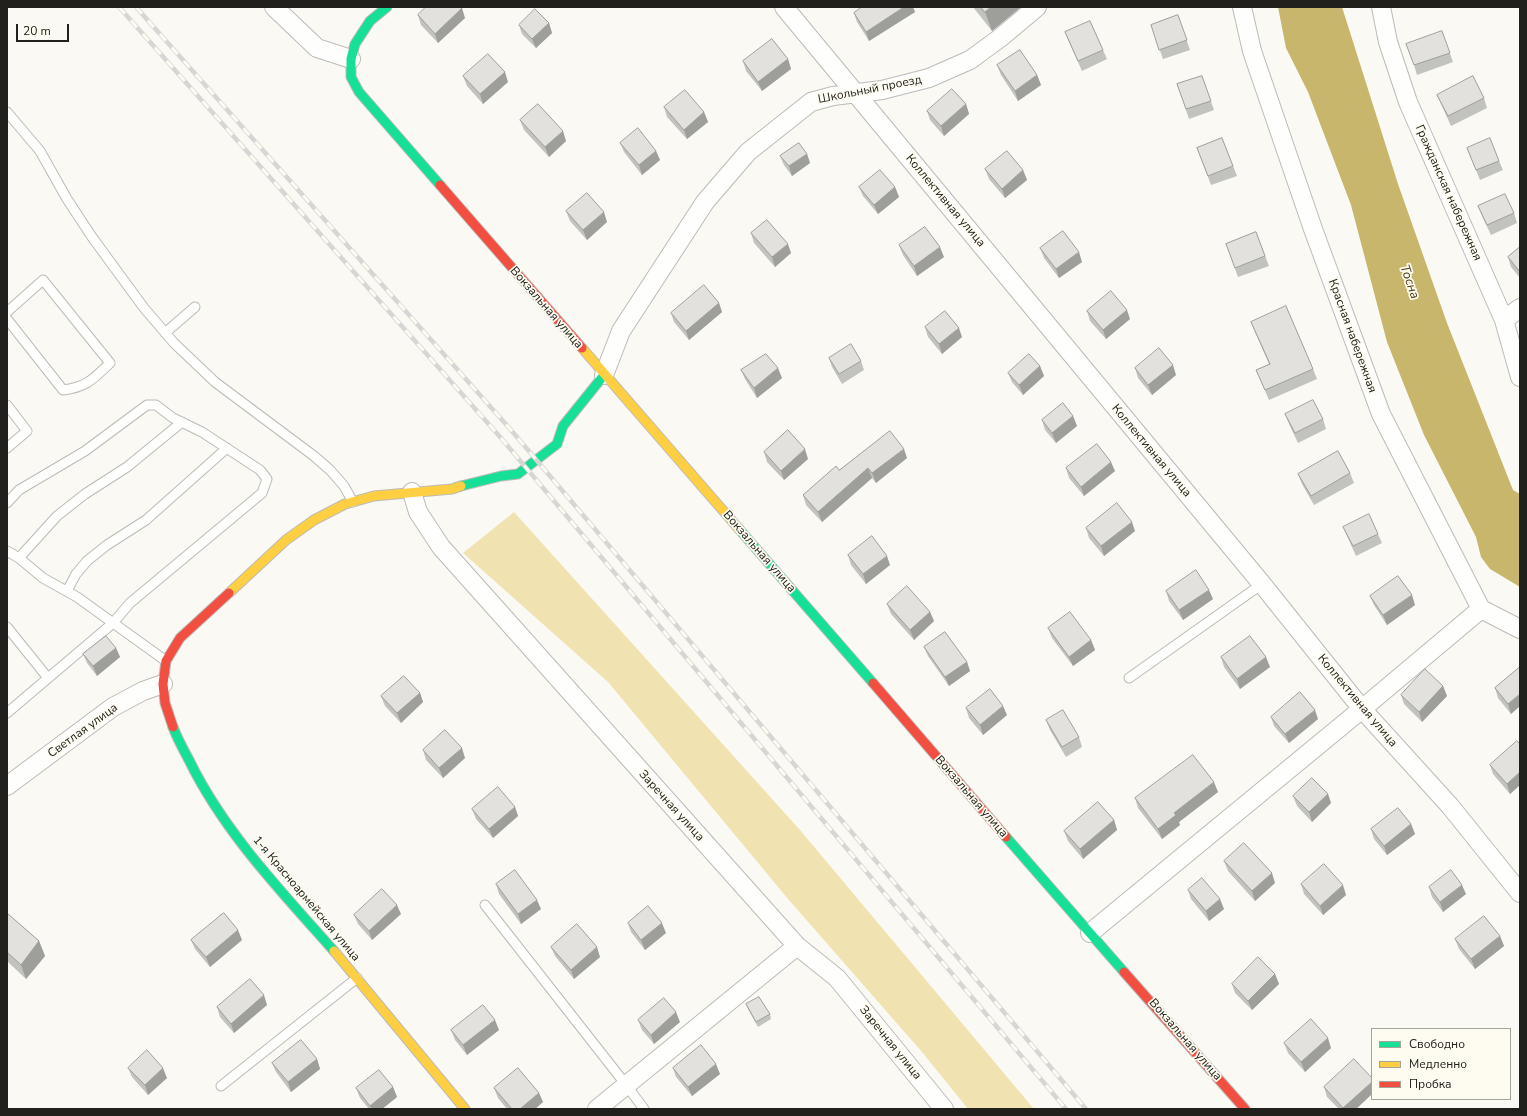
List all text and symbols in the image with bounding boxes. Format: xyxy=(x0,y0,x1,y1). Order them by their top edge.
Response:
scale bar xyxy=(18,16,71,42)
text: 20 m xyxy=(23,23,51,39)
street label: Школьный проезд xyxy=(817,73,923,107)
street label: Гражданская набережная xyxy=(1412,123,1484,263)
street label: Коллективная улица xyxy=(902,152,988,250)
water label: Тосна xyxy=(1396,263,1422,301)
street label: Вокзальная улица xyxy=(507,264,585,352)
street label: Красная набережная xyxy=(1325,277,1379,395)
street label: Коллективная улица xyxy=(1108,402,1194,500)
street label: Вокзальная улица xyxy=(720,508,798,596)
street label: Коллективная улица xyxy=(1314,652,1400,750)
street label: Светлая улица xyxy=(45,701,121,761)
street label: Вокзальная улица xyxy=(932,753,1010,841)
street label: Заречная улица xyxy=(635,767,707,845)
street label: 1-я Красноармейская улица xyxy=(249,833,363,965)
street label: Вокзальная улица xyxy=(1146,996,1224,1084)
street label: Заречная улица xyxy=(856,1003,924,1083)
legend xyxy=(1371,1028,1511,1100)
text: Свободно xyxy=(1409,1036,1465,1052)
text: Медленно xyxy=(1409,1056,1467,1072)
text: Пробка xyxy=(1409,1076,1452,1092)

